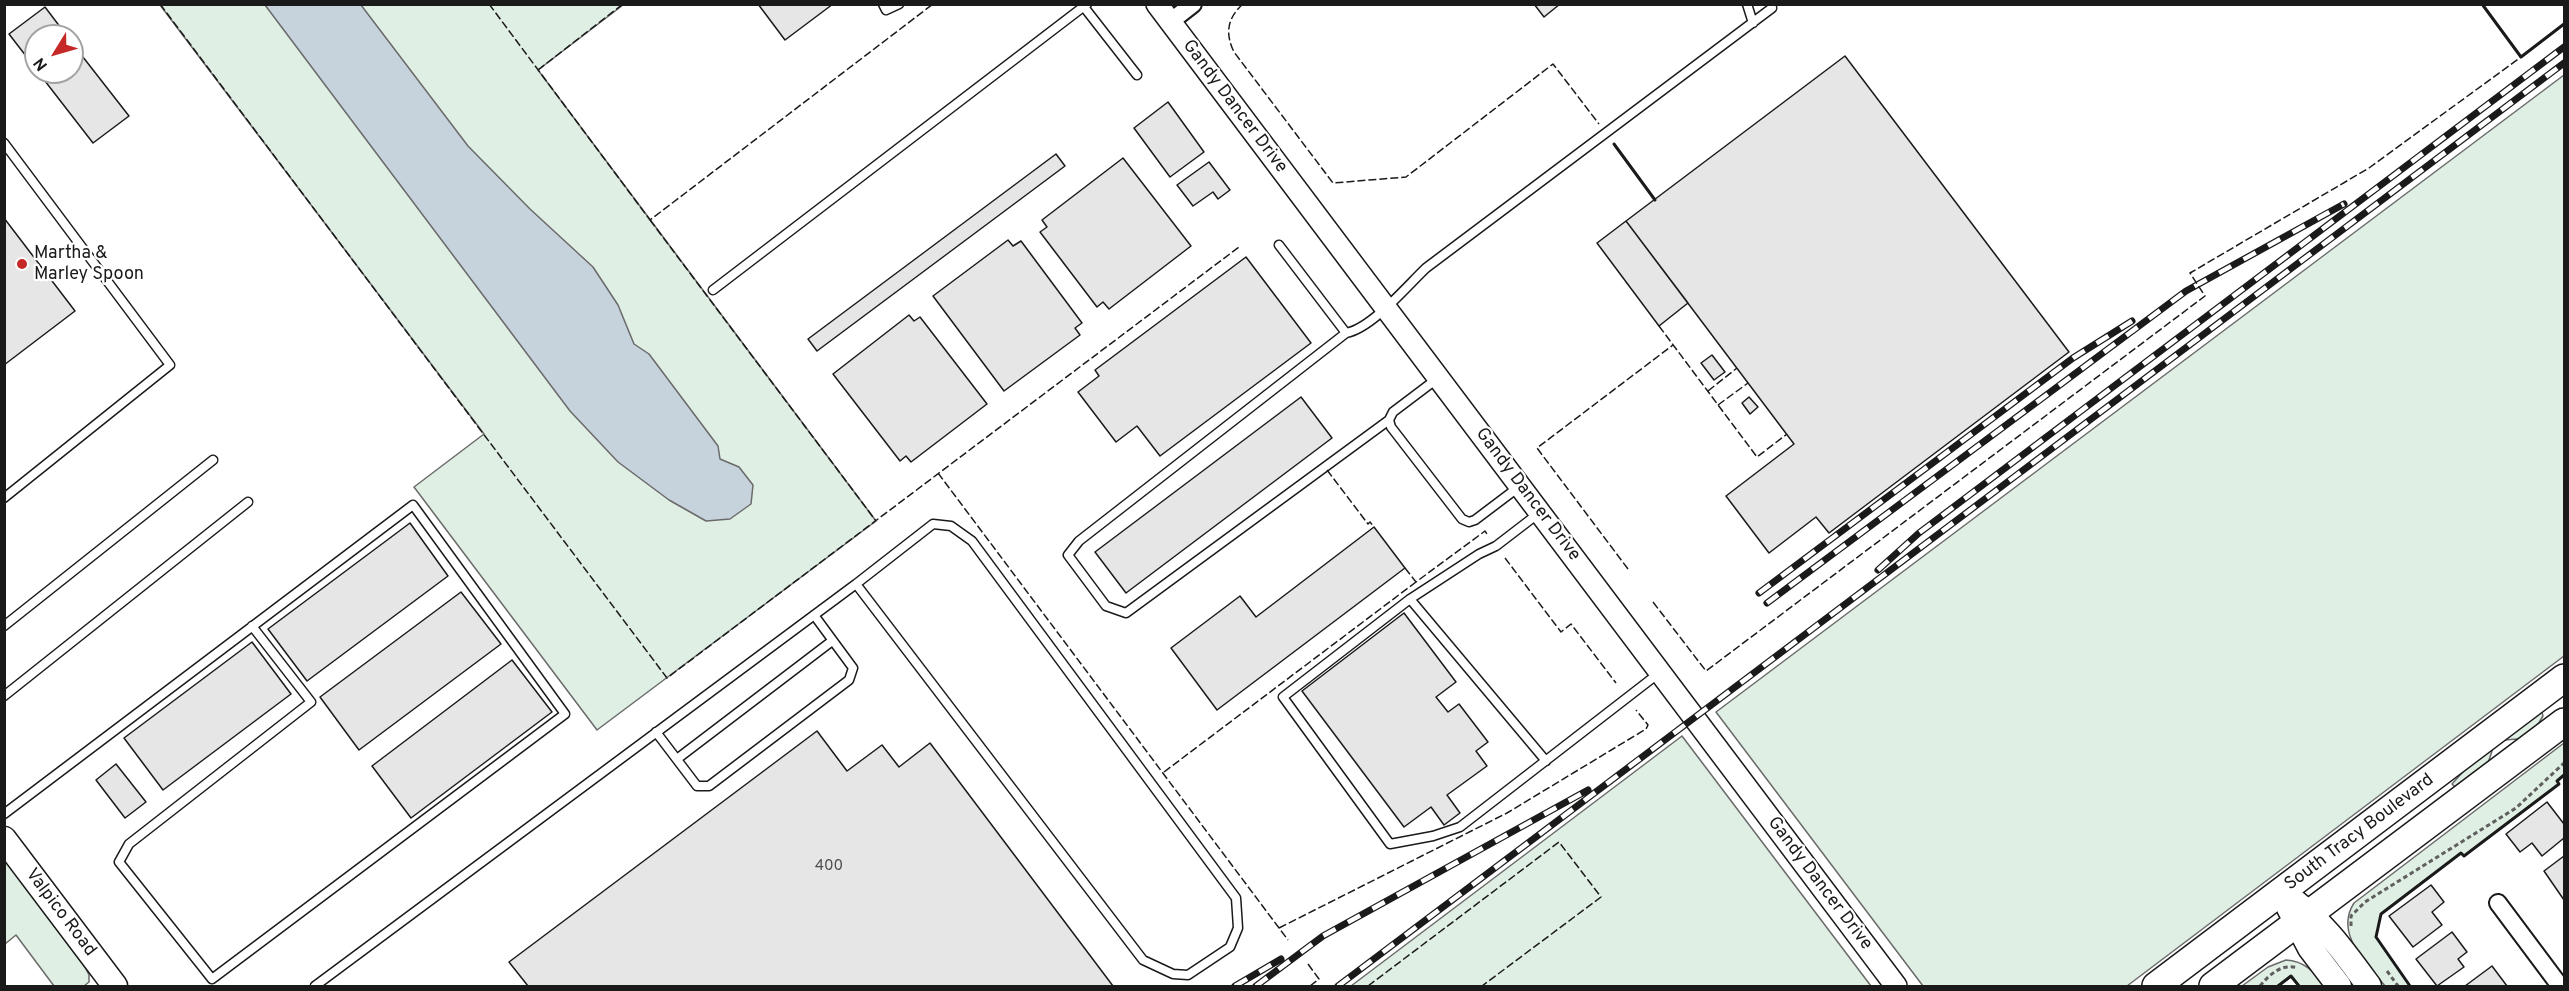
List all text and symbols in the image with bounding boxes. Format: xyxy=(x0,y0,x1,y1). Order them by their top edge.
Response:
north arrow xyxy=(24,24,84,84)
street label: Gandy Dancer Drive xyxy=(1177,36,1291,178)
text: N xyxy=(30,53,53,74)
place label: Martha & Marley Spoon xyxy=(34,243,144,286)
marker: Martha & Marley Spoon xyxy=(15,257,29,271)
street label: Gandy Dancer Drive xyxy=(1470,424,1584,566)
street label: South Tracy Boulevard xyxy=(2281,770,2439,896)
street label: Gandy Dancer Drive xyxy=(1762,813,1876,955)
house number: 400 xyxy=(815,858,843,876)
street label: Valpico Road xyxy=(20,865,100,961)

